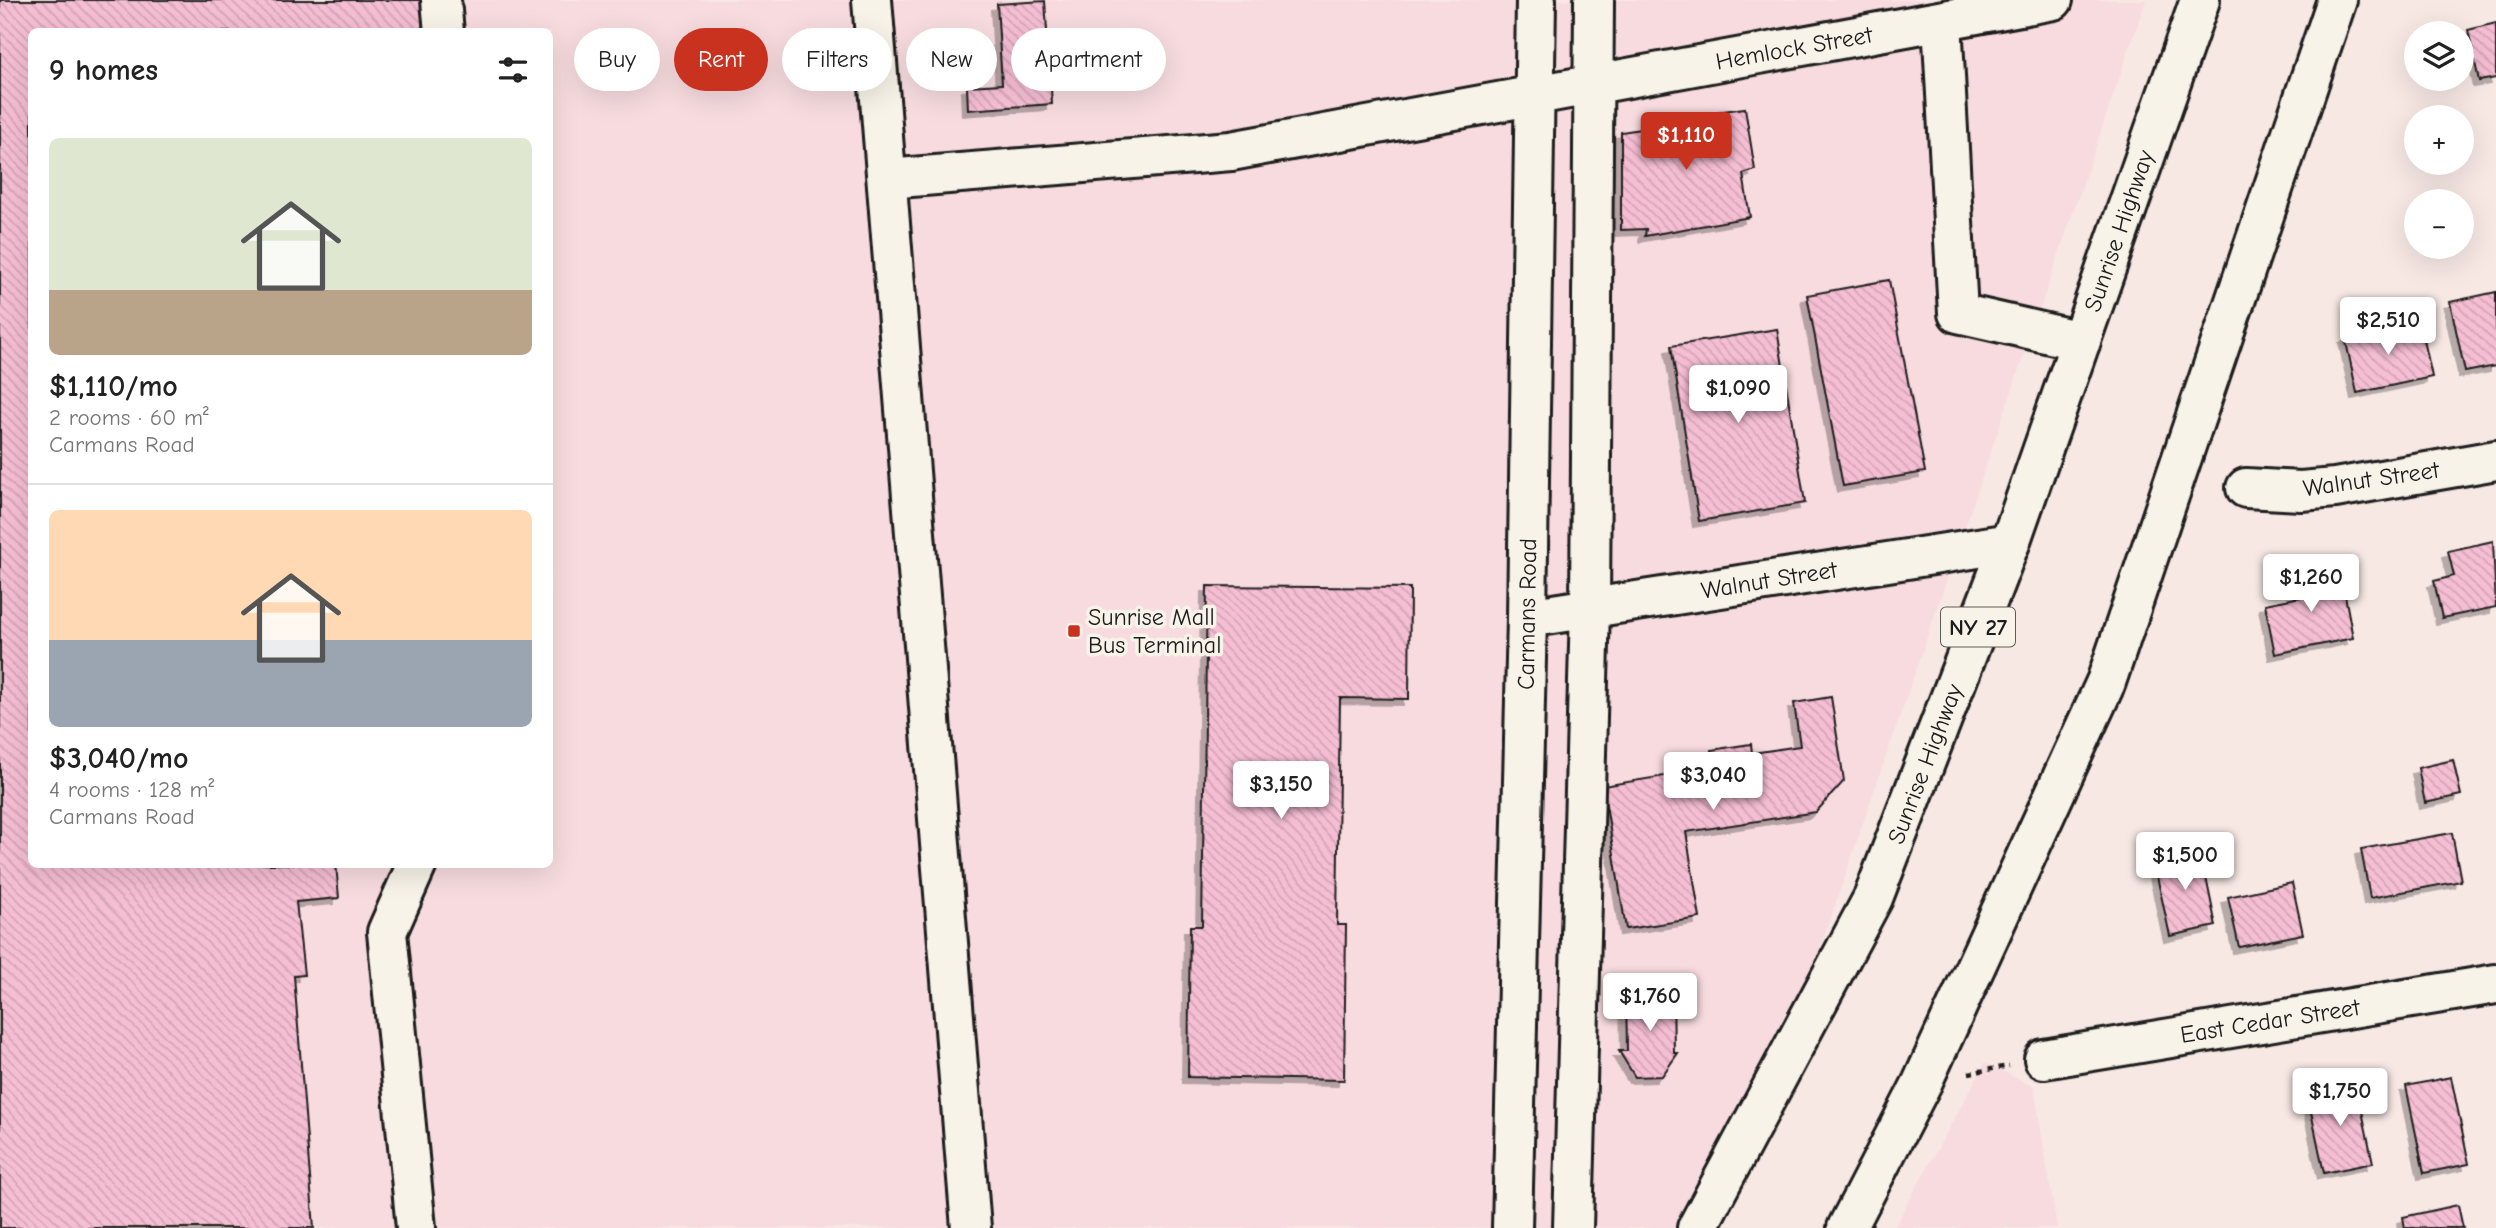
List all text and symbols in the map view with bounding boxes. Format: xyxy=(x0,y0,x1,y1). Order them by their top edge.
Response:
street label: Hemlock Street xyxy=(1714,20,1876,76)
map controls xyxy=(2404,21,2474,259)
button: layers xyxy=(2404,21,2474,91)
chip: Buy xyxy=(574,28,660,91)
chip: Rent xyxy=(674,28,768,91)
chip: Filters xyxy=(782,28,892,91)
chip: New xyxy=(906,28,997,91)
chip: Apartment xyxy=(1011,28,1166,91)
icon: filters xyxy=(494,51,532,89)
text: 9 homes xyxy=(49,53,158,88)
button: + xyxy=(2404,105,2474,175)
pin: $1,110 xyxy=(1629,113,1743,172)
text: $1,110 xyxy=(1657,121,1715,148)
street label: Sunrise Highway xyxy=(2078,146,2160,316)
icon: home xyxy=(228,183,354,309)
button: − xyxy=(2404,189,2474,259)
pin: $2,510 xyxy=(2331,298,2445,357)
text: $2,510 xyxy=(2356,306,2420,333)
pin: $1,090 xyxy=(1681,366,1795,425)
text: $1,110/mo xyxy=(49,369,178,404)
text: $1,090 xyxy=(1705,374,1771,401)
text: 2 rooms · 60 m² xyxy=(49,404,209,431)
text: Carmans Road xyxy=(49,431,195,458)
street label: Walnut Street xyxy=(2301,455,2442,502)
street label: Carmans Road xyxy=(1512,538,1542,690)
pin: $1,260 xyxy=(2254,554,2368,614)
icon: home xyxy=(228,555,354,681)
street label: Walnut Street xyxy=(1699,555,1840,605)
text: $1,260 xyxy=(2279,563,2343,590)
place label: Sunrise Mall Bus Terminal xyxy=(1088,603,1222,659)
road number: NY 27 xyxy=(1941,608,2015,646)
marker: Sunrise Mall Bus Terminal xyxy=(1066,623,1082,639)
street label: Sunrise Highway xyxy=(1882,680,1968,848)
text: $3,040/mo xyxy=(49,741,189,776)
pin: $3,040 xyxy=(1656,752,1770,812)
text: $3,040 xyxy=(1680,761,1746,788)
pin: $3,150 xyxy=(1224,762,1338,821)
text: $3,150 xyxy=(1249,770,1313,797)
text: 4 rooms · 128 m² xyxy=(49,776,214,803)
text: Carmans Road xyxy=(49,803,195,830)
pin: $1,500 xyxy=(2128,832,2242,892)
text: $1,500 xyxy=(2152,841,2218,868)
pin: $1,760 xyxy=(1593,974,1707,1033)
text: $1,760 xyxy=(1619,982,1681,1009)
street label: East Cedar Street xyxy=(2178,993,2363,1049)
pin: $1,750 xyxy=(2283,1068,2397,1128)
text: $1,750 xyxy=(2309,1077,2372,1104)

